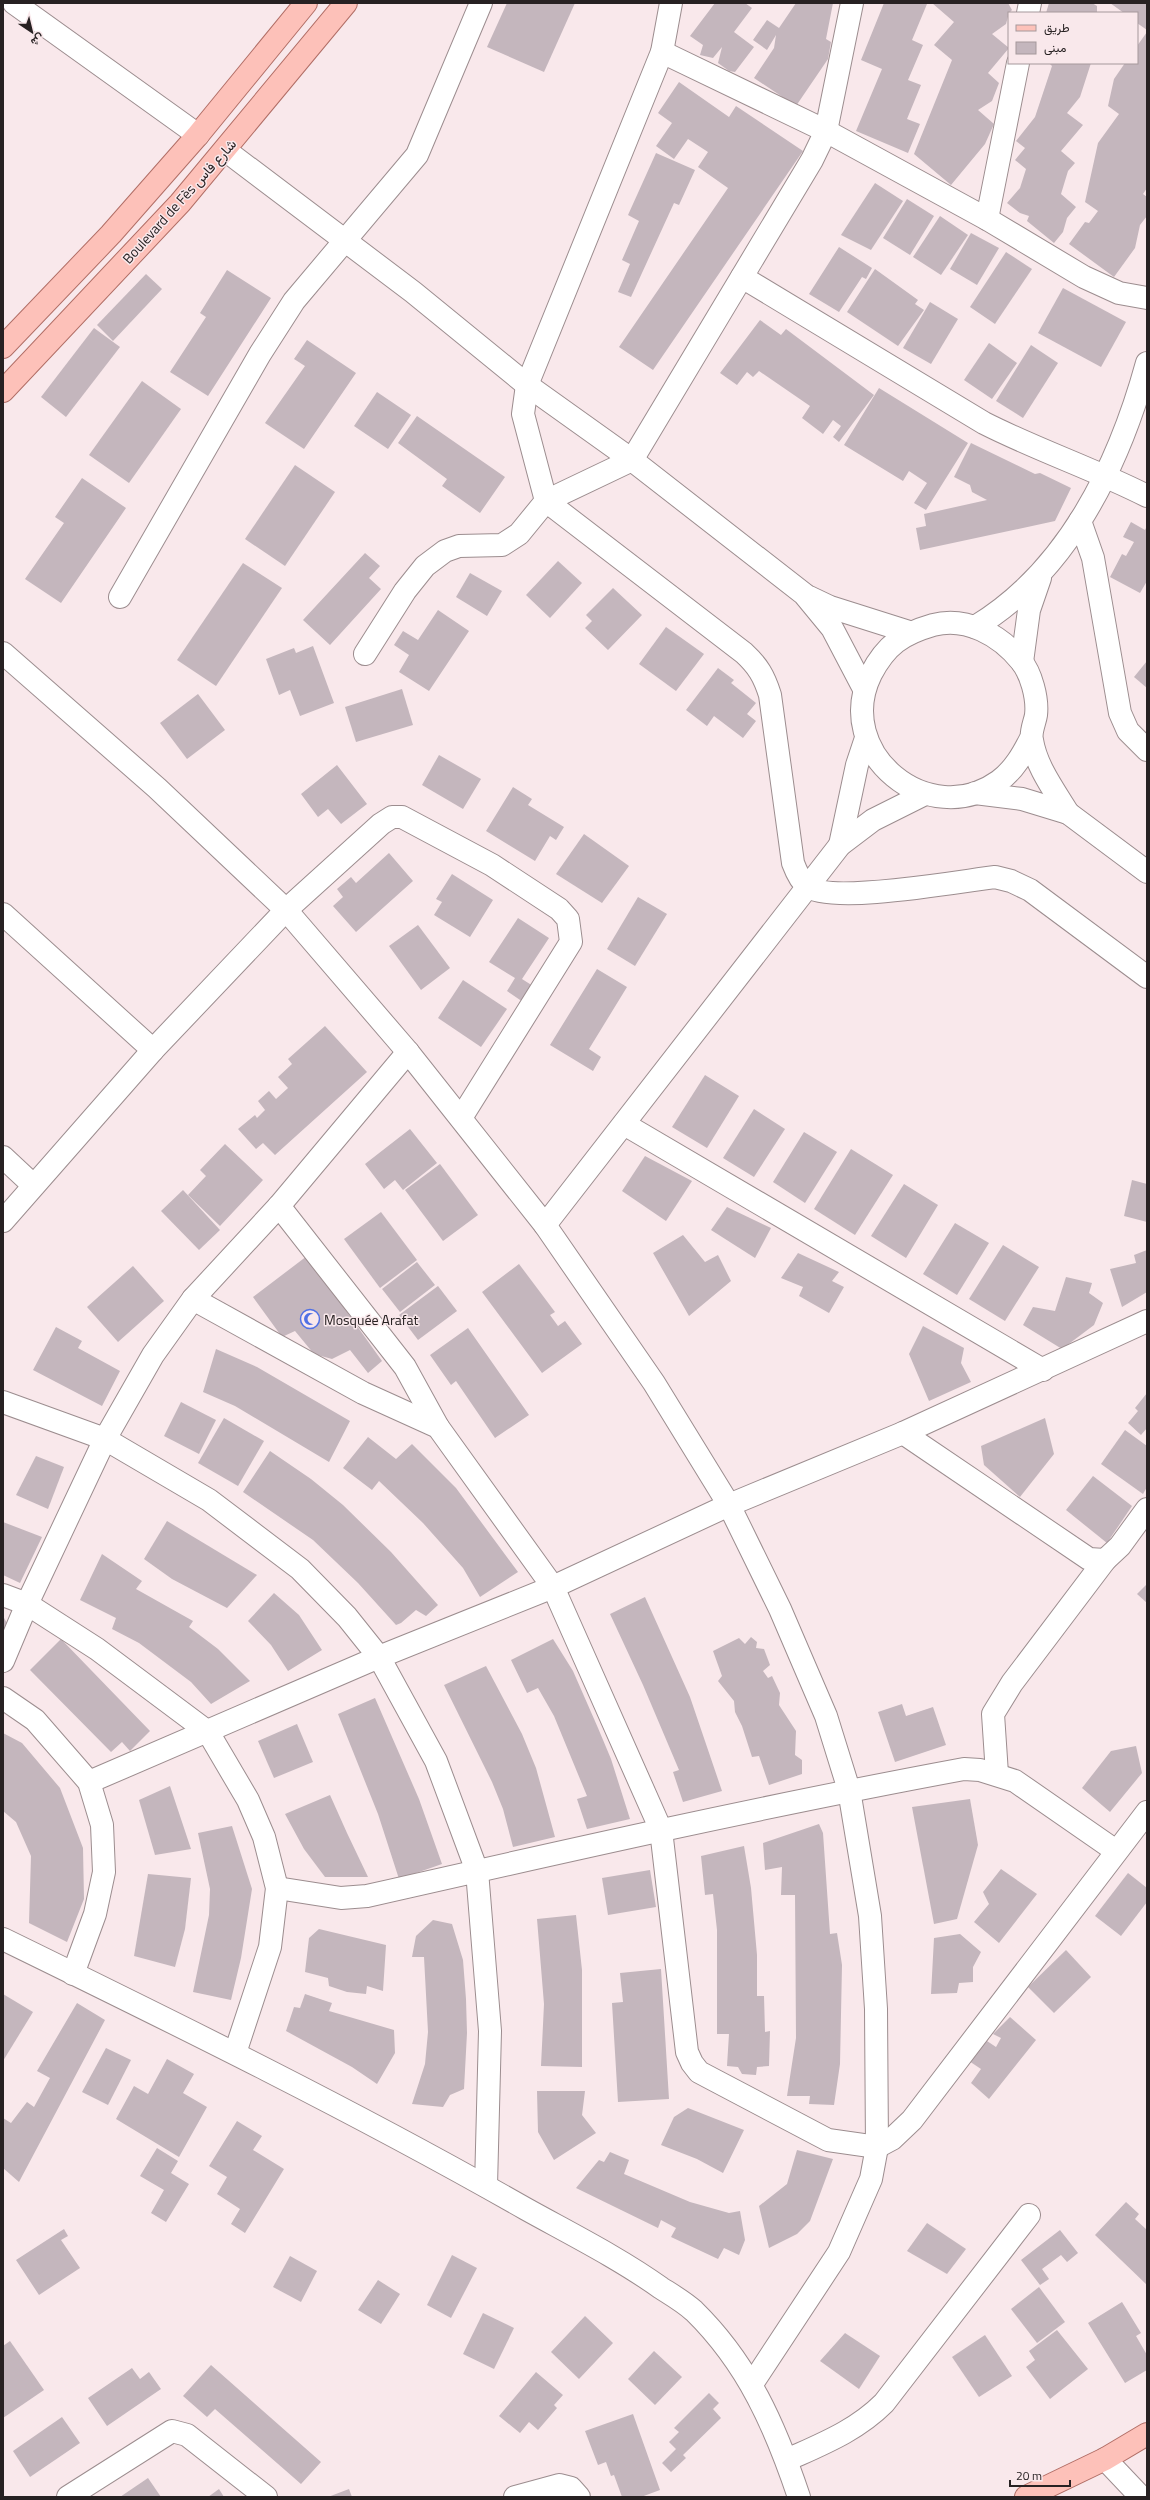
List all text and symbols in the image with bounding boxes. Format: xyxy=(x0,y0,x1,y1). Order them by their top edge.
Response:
north arrow xyxy=(12,12,52,52)
legend xyxy=(1008,12,1138,64)
text: طريق xyxy=(1044,18,1070,37)
text: ش xyxy=(28,30,48,51)
text: مبنى xyxy=(1044,38,1066,57)
street label: Boulevard de Fès شارع فاس xyxy=(117,134,242,269)
mosque icon: Mosquée Arafat xyxy=(299,1308,321,1330)
place label: Mosquée Arafat xyxy=(324,1309,418,1330)
scale bar xyxy=(1010,2462,1070,2488)
text: 20 m xyxy=(1016,2466,1042,2485)

